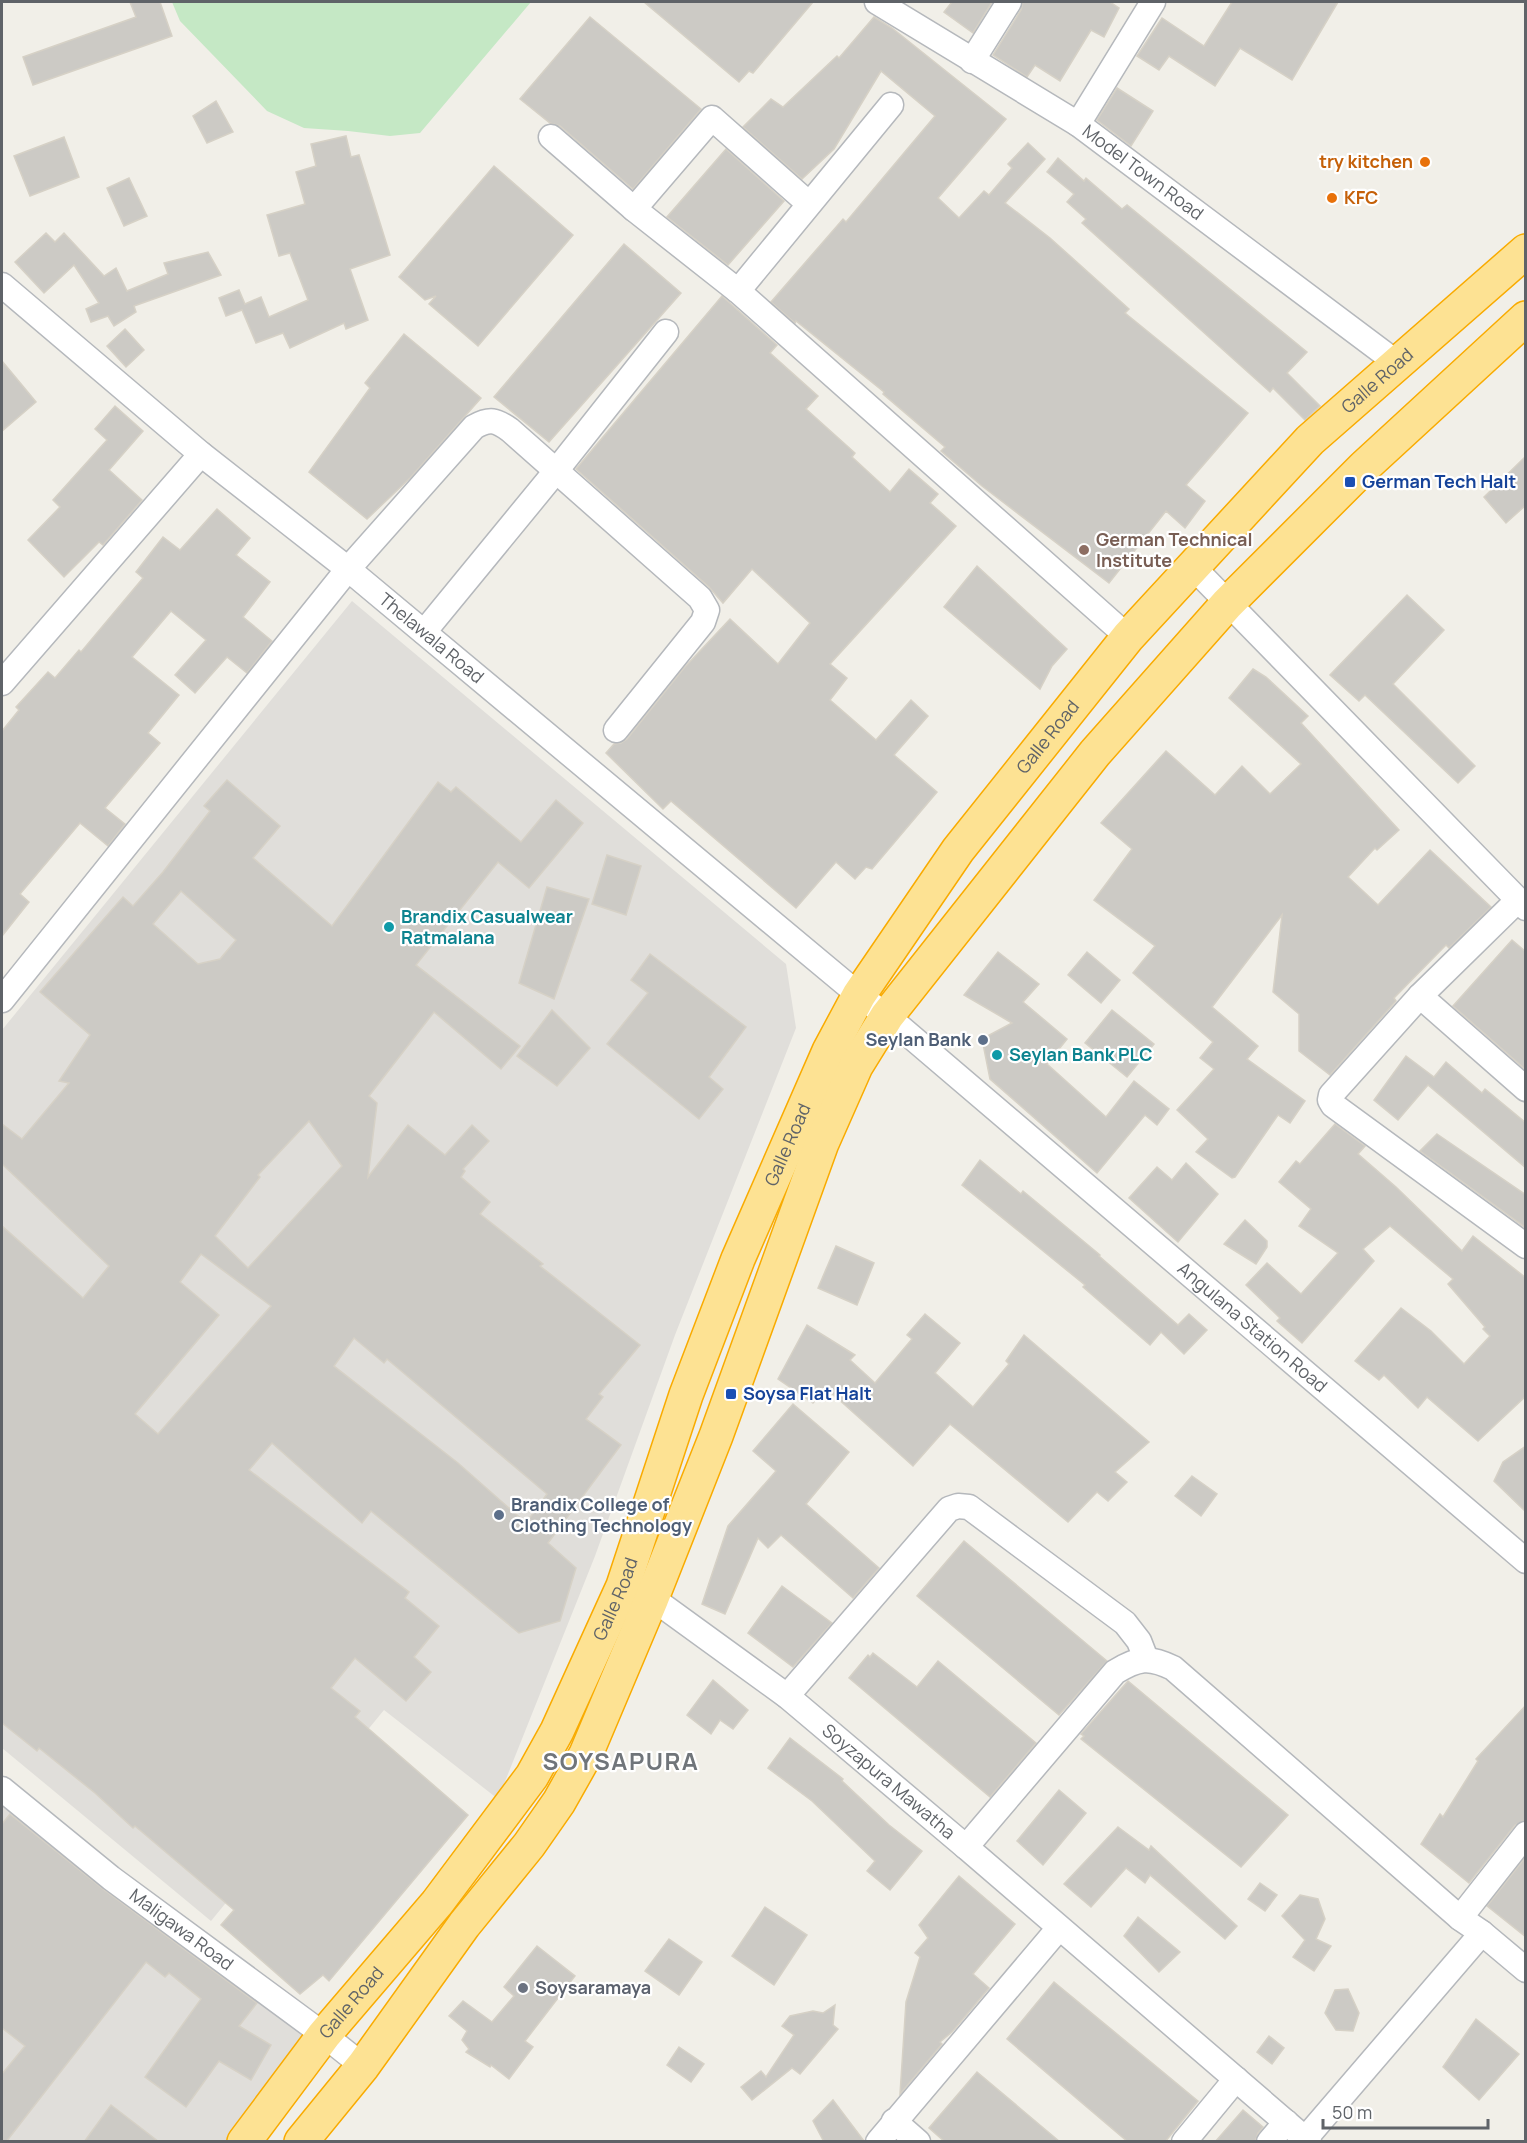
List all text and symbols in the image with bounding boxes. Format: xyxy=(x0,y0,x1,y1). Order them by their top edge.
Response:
street label: Model Town Road xyxy=(1078,119,1209,225)
place label: try kitchen xyxy=(1319,149,1413,173)
marker: try kitchen xyxy=(1418,155,1432,169)
place label: KFC xyxy=(1344,185,1378,209)
marker: KFC xyxy=(1325,191,1339,205)
street label: Galle Road xyxy=(1336,342,1418,418)
place label: German Tech Halt xyxy=(1362,469,1516,493)
marker: German Tech Halt xyxy=(1343,475,1357,489)
place label: German Technical Institute xyxy=(1096,527,1252,572)
marker: German Technical Institute xyxy=(1077,543,1091,557)
street label: Thelawala Road xyxy=(374,587,489,688)
street label: Galle Road xyxy=(1010,695,1084,778)
place label: Brandix Casualwear Ratmalana xyxy=(401,904,573,949)
marker: Brandix Casualwear Ratmalana xyxy=(382,920,396,934)
place label: Seylan Bank xyxy=(865,1027,972,1051)
marker: Seylan Bank xyxy=(976,1033,990,1047)
place label: Seylan Bank PLC xyxy=(1009,1042,1153,1066)
marker: Seylan Bank PLC xyxy=(990,1048,1004,1062)
street label: Galle Road xyxy=(758,1099,816,1190)
street label: Angulana Station Road xyxy=(1173,1256,1333,1397)
place label: Soysa Flat Halt xyxy=(743,1381,872,1405)
marker: Soysa Flat Halt xyxy=(724,1387,738,1401)
place label: Brandix College of Clothing Technology xyxy=(511,1492,692,1537)
marker: Brandix College of Clothing Technology xyxy=(492,1508,506,1522)
street label: Galle Road xyxy=(587,1554,643,1644)
street label: Soyzapura Mawatha xyxy=(818,1718,961,1844)
district label: SOYSAPURA xyxy=(543,1744,699,1777)
street label: Maligawa Road xyxy=(125,1883,239,1975)
street label: Galle Road xyxy=(313,1961,389,2043)
place label: Soysaramaya xyxy=(535,1975,651,1999)
marker: Soysaramaya xyxy=(516,1981,530,1995)
scale bar xyxy=(1323,2092,1488,2130)
text: 50 m xyxy=(1332,2100,1372,2124)

